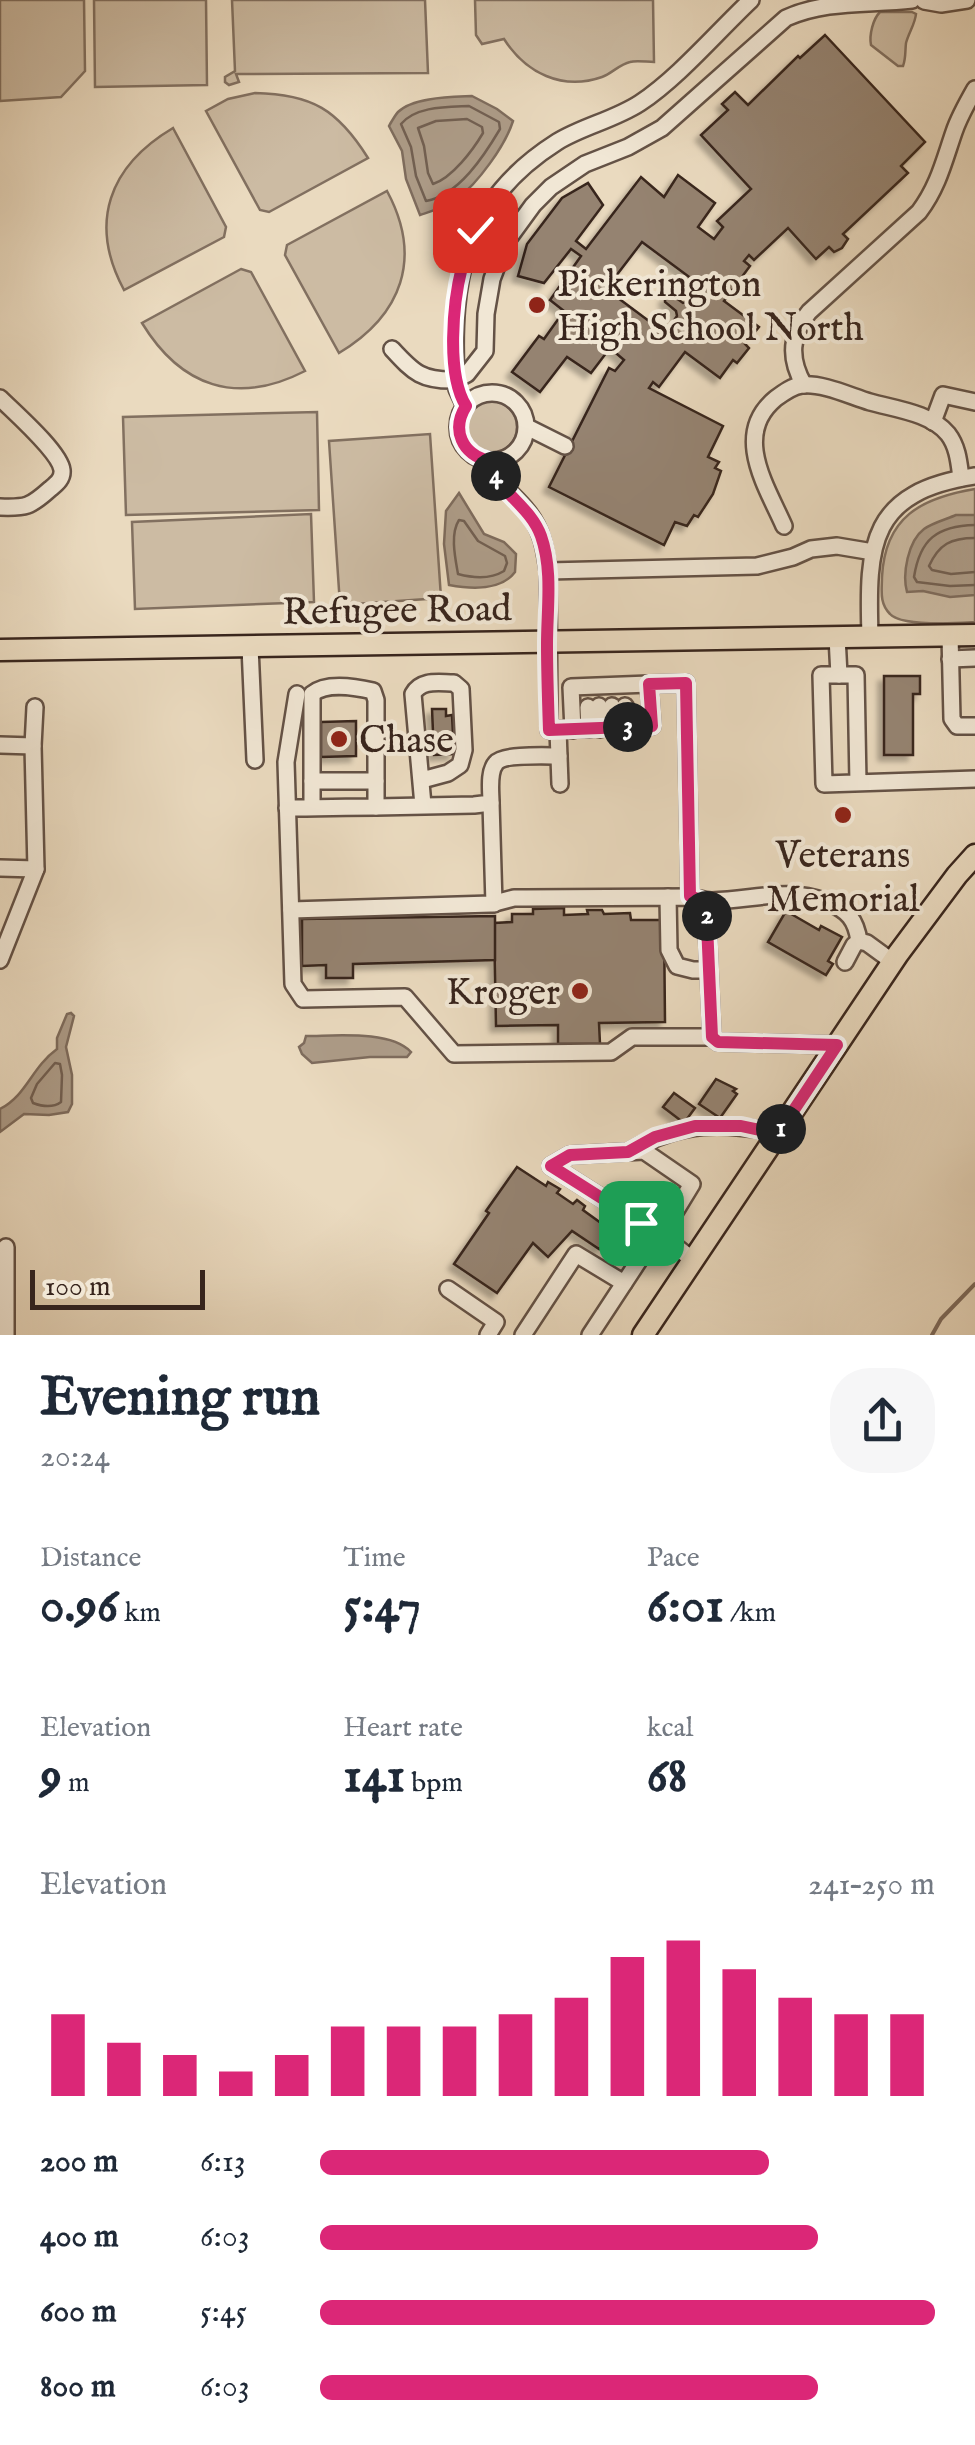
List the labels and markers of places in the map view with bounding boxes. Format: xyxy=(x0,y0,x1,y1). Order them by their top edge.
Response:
pin xyxy=(433,188,518,273)
place label: Pickerington High School North xyxy=(557,262,864,354)
marker: Pickerington High School North xyxy=(526,294,548,316)
pin: 4 xyxy=(471,451,521,501)
pin: 3 xyxy=(603,702,653,752)
place label: Chase xyxy=(359,718,454,766)
marker: Chase xyxy=(328,728,350,750)
marker: Veterans Memorial xyxy=(832,804,854,826)
place label: Veterans Memorial xyxy=(766,833,920,925)
pin: 2 xyxy=(682,891,732,941)
place label: Kroger xyxy=(446,970,560,1018)
marker: Kroger xyxy=(569,980,591,1002)
pin: 1 xyxy=(756,1104,806,1154)
pin xyxy=(599,1181,684,1266)

